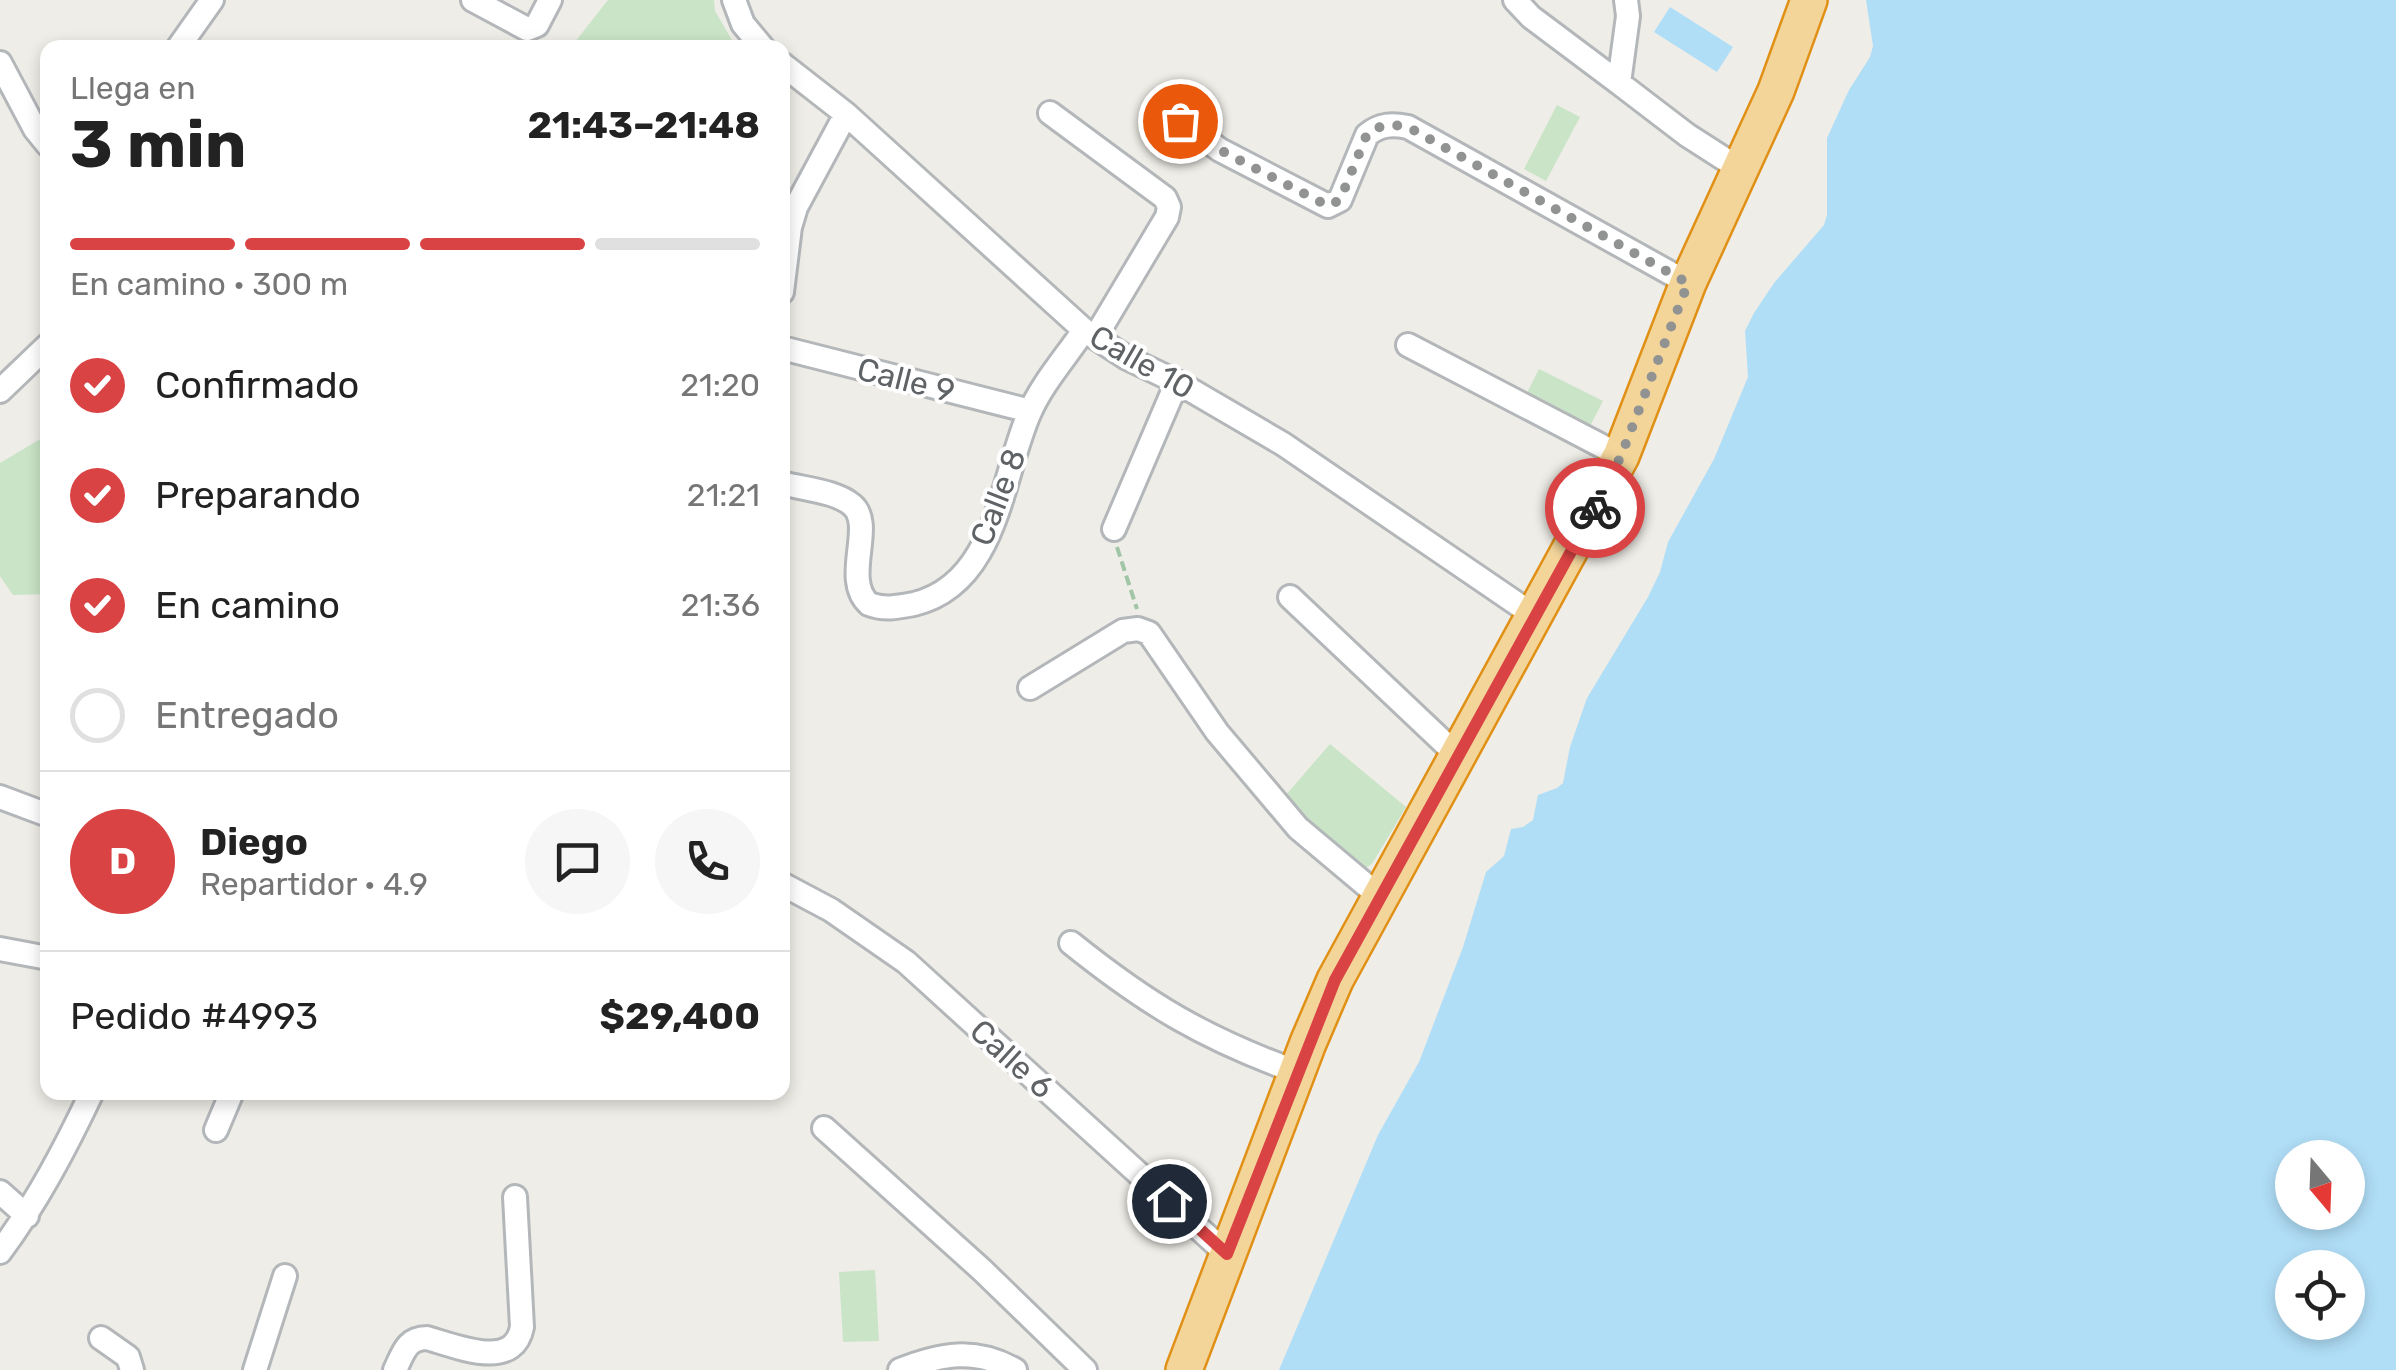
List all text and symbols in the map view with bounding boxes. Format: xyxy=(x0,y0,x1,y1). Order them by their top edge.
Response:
text: Llega en xyxy=(70,69,196,107)
pin xyxy=(1138,79,1223,164)
icon: bag xyxy=(1153,94,1208,149)
text: 21:43–21:48 xyxy=(527,102,760,148)
text: 3 min xyxy=(70,106,247,183)
text: En camino · 300 m xyxy=(70,265,348,303)
street label: Calle 10 xyxy=(1083,317,1201,407)
street label: Calle 9 xyxy=(853,350,959,410)
icon: check xyxy=(70,358,125,413)
text: Confirmado xyxy=(155,362,359,408)
text: 21:20 xyxy=(680,366,760,404)
street label: Calle 8 xyxy=(962,443,1034,551)
courier xyxy=(1545,458,1645,558)
icon: check xyxy=(70,468,125,523)
text: Preparando xyxy=(155,472,361,518)
text: 21:21 xyxy=(687,476,760,514)
icon: bike xyxy=(1568,481,1623,536)
icon: check xyxy=(70,578,125,633)
text: En camino xyxy=(155,582,340,628)
text: 21:36 xyxy=(681,586,760,624)
text: Entregado xyxy=(155,692,339,738)
button: chat xyxy=(525,809,630,914)
button: phone xyxy=(655,809,760,914)
text: Diego xyxy=(200,819,308,865)
text: D xyxy=(109,838,136,884)
text: Repartidor · 4.9 xyxy=(200,865,428,903)
text: Pedido #4993 xyxy=(70,993,318,1039)
text: $29,400 xyxy=(600,993,760,1039)
street label: Calle 6 xyxy=(962,1012,1062,1106)
north arrow xyxy=(2275,1140,2365,1230)
map controls xyxy=(2275,1140,2365,1340)
pin xyxy=(1127,1159,1212,1244)
icon: home xyxy=(1142,1174,1197,1229)
button: locate xyxy=(2275,1250,2365,1340)

